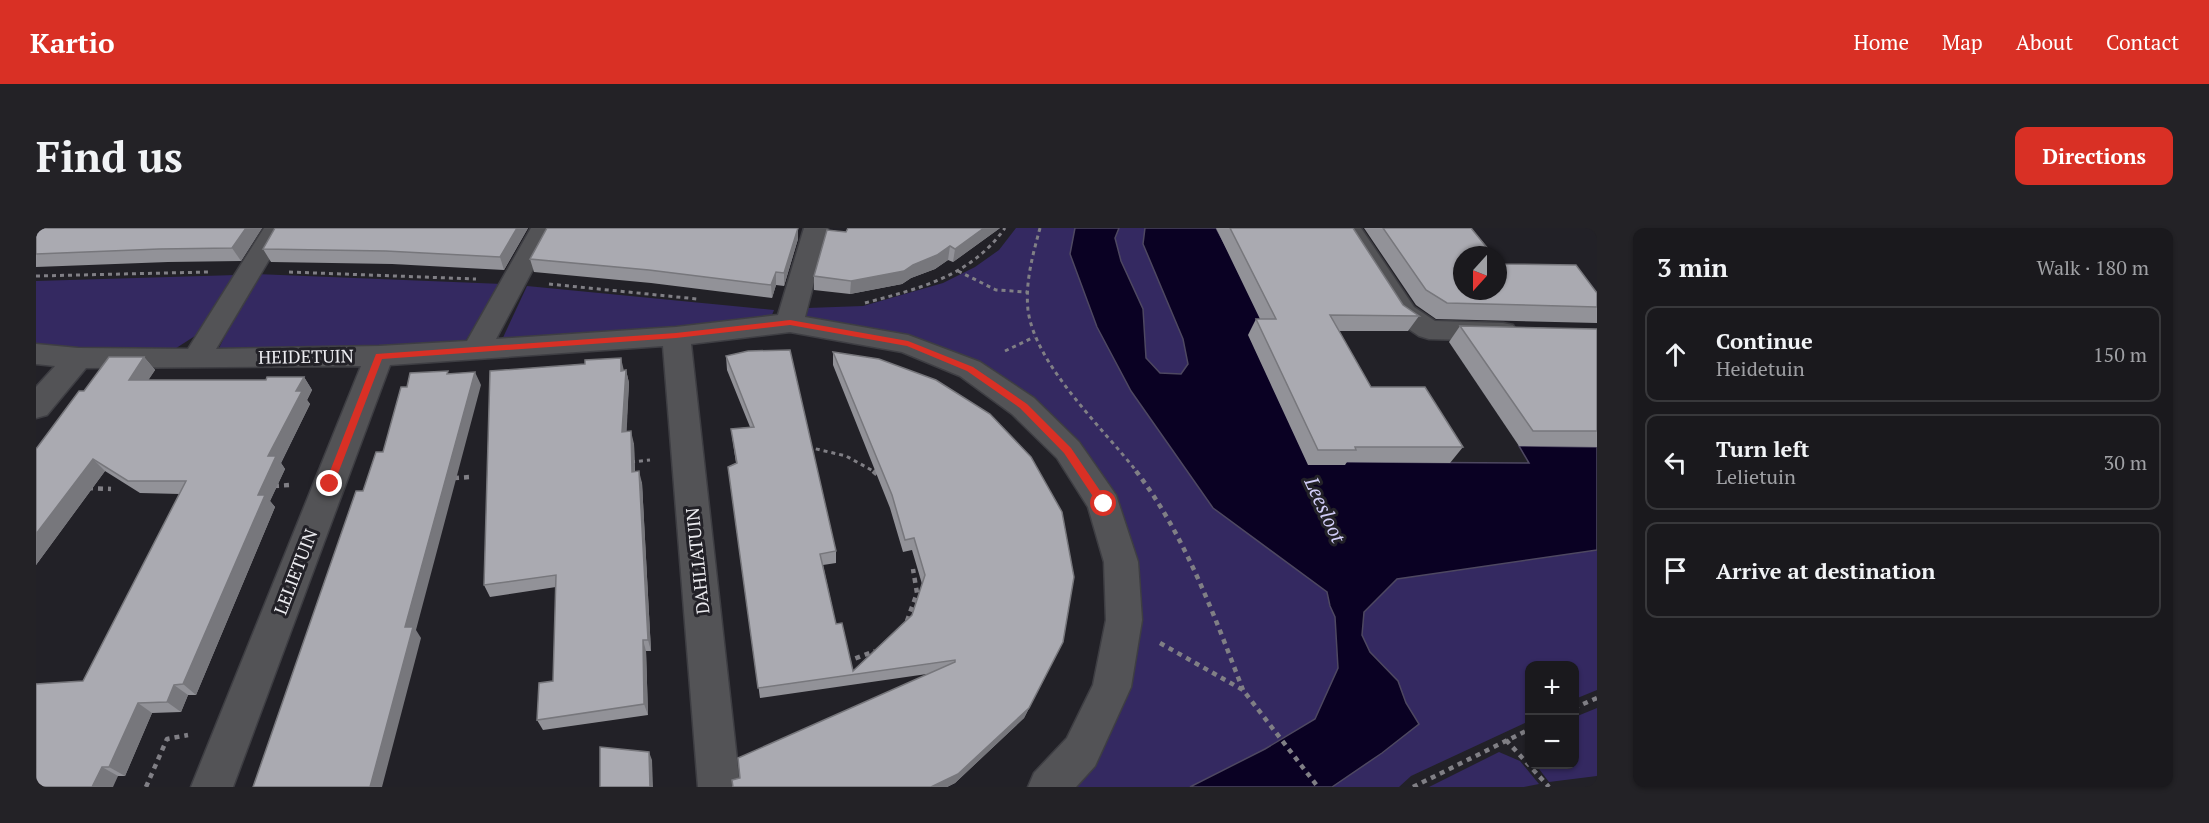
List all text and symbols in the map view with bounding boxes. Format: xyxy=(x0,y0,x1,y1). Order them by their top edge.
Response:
text: Kartio xyxy=(30,24,115,61)
text: Home xyxy=(1853,28,1909,56)
text: Map xyxy=(1942,28,1983,56)
text: About xyxy=(2016,28,2073,56)
text: Contact xyxy=(2106,28,2179,56)
button: Directions xyxy=(2015,127,2173,185)
text: Find us xyxy=(36,128,183,184)
north arrow xyxy=(1453,246,1507,300)
text: 3 min xyxy=(1657,250,1728,284)
text: Walk · 180 m xyxy=(2037,254,2149,281)
text: Continue xyxy=(1716,326,1813,355)
icon: ahead xyxy=(1659,338,1692,371)
text: 150 m xyxy=(2093,341,2147,368)
street label: HEIDETUIN xyxy=(258,343,354,369)
text: Heidetuin xyxy=(1716,355,1805,382)
text: Turn left xyxy=(1716,434,1809,463)
icon: left xyxy=(1659,446,1692,479)
text: 30 m xyxy=(2104,449,2147,476)
text: Lelietuin xyxy=(1716,463,1796,490)
route end xyxy=(316,470,342,496)
water label: Leesloot xyxy=(1298,471,1353,548)
route start xyxy=(1090,490,1116,516)
street label: DAHLIATUIN xyxy=(679,507,715,616)
street label: LELIETUIN xyxy=(268,525,322,618)
icon: arrive xyxy=(1659,554,1692,587)
text: Arrive at destination xyxy=(1716,556,1935,585)
map controls xyxy=(1525,661,1579,769)
button: + xyxy=(1525,661,1579,715)
button: − xyxy=(1525,715,1579,769)

